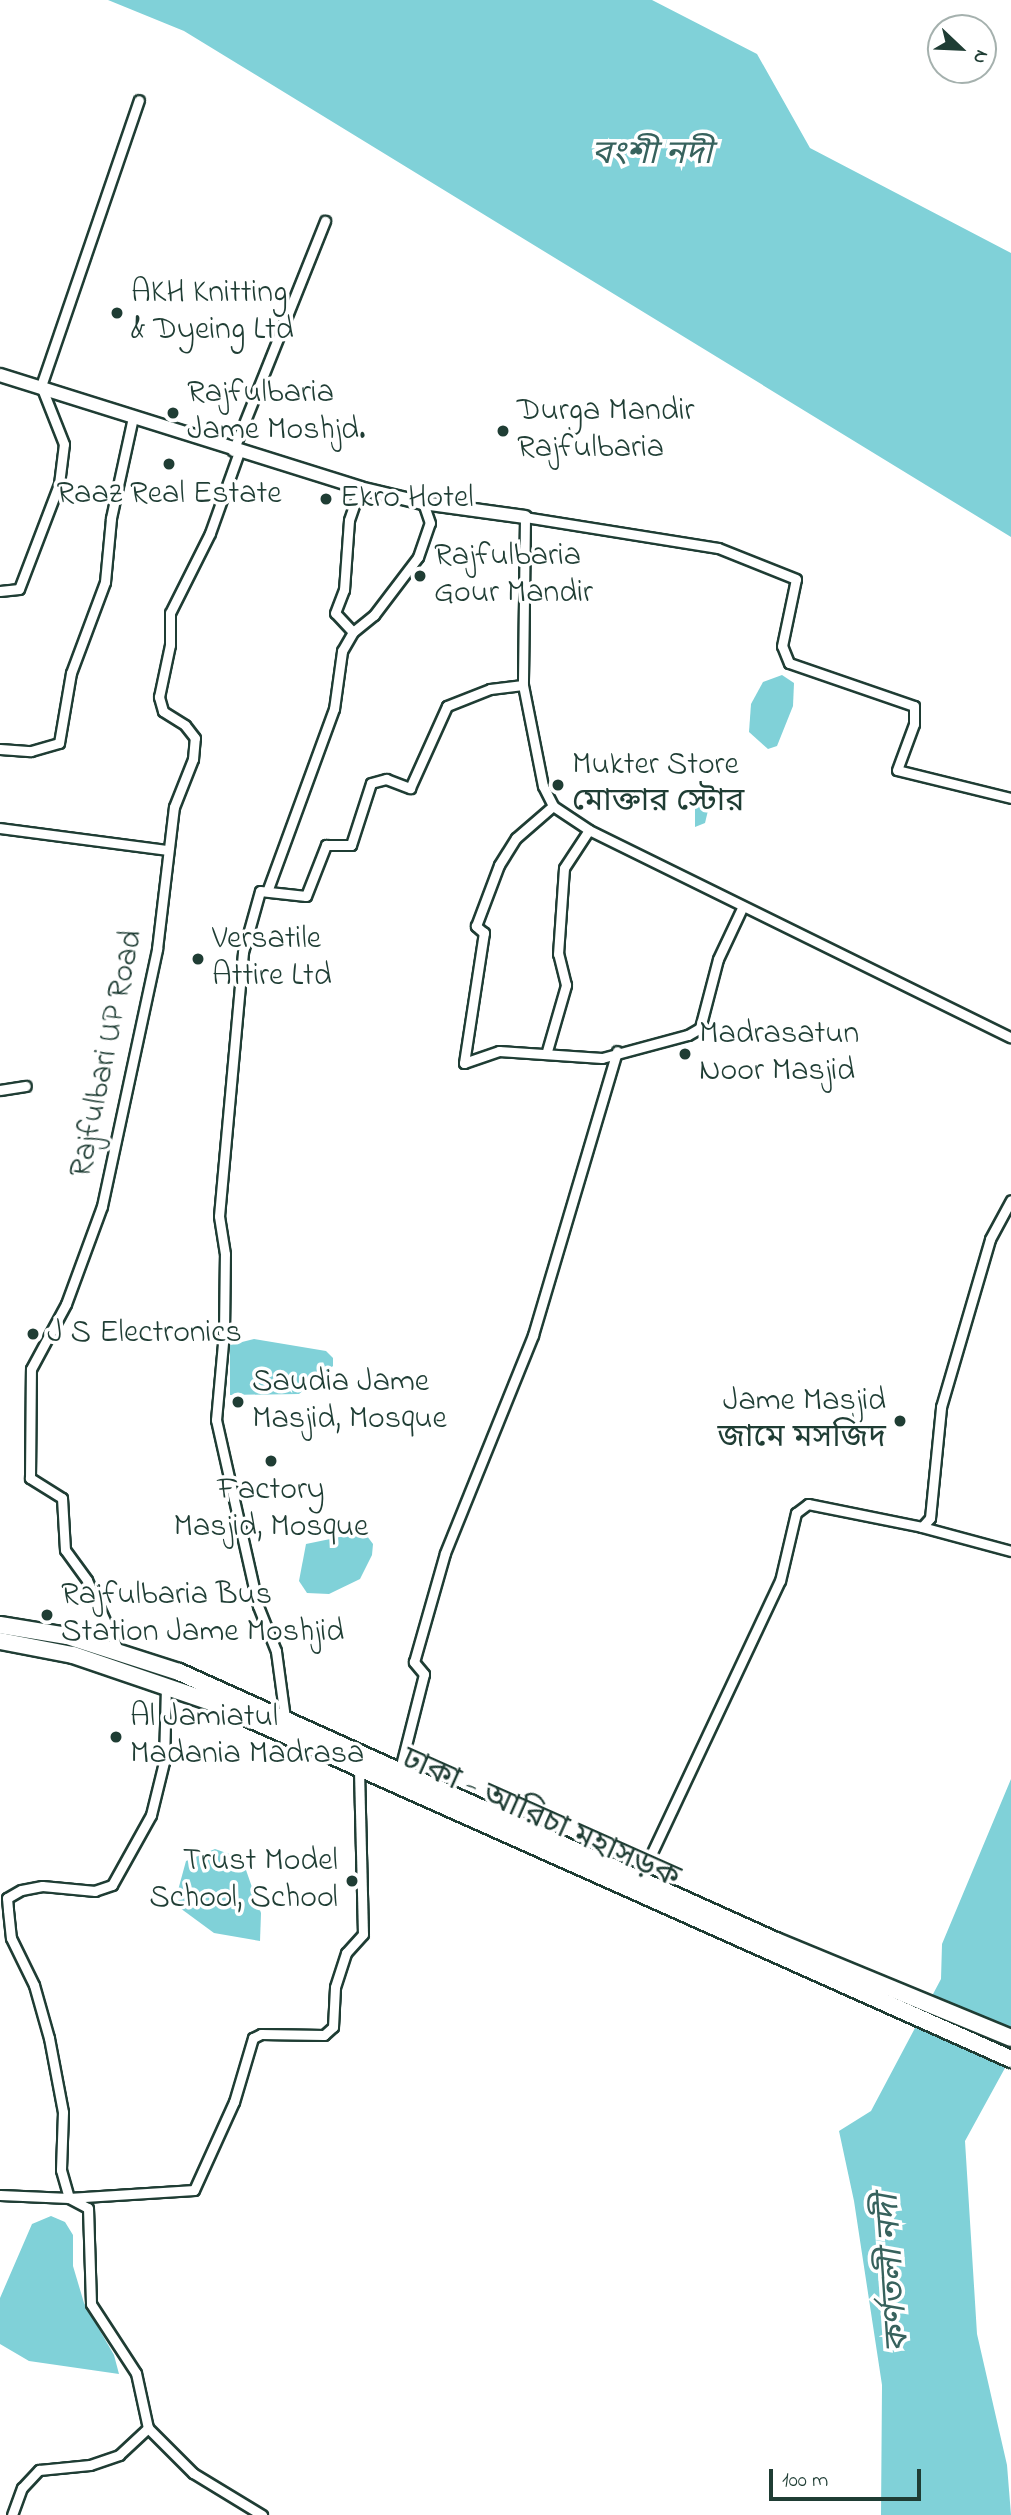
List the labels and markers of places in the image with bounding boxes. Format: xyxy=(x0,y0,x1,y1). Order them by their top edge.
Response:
place label: AKH Knitting & Dyeing Ltd xyxy=(131,276,294,351)
marker: AKH Knitting & Dyeing Ltd xyxy=(109,305,125,321)
place label: Rajfulbaria Jame Moshjd. xyxy=(187,376,366,451)
place label: Durga Mandir Rajfulbaria xyxy=(517,394,694,469)
marker: Rajfulbaria Jame Moshjd. xyxy=(165,405,181,421)
marker: Durga Mandir Rajfulbaria xyxy=(495,423,511,439)
marker: Raaz Real Estate xyxy=(161,456,177,472)
place label: Raaz Real Estate xyxy=(56,476,282,514)
place label: Ekro Hotel xyxy=(340,480,474,518)
marker: Ekro Hotel xyxy=(318,491,334,507)
place label: Rajfulbaria Gour Mandir xyxy=(434,539,593,614)
marker: Rajfulbaria Gour Mandir xyxy=(412,568,428,584)
place label: Mukter Store মোক্তার স্টোর xyxy=(572,748,744,823)
marker: Mukter Store মোক্তার স্টোর xyxy=(550,777,566,793)
place label: Versatile Attire Ltd xyxy=(212,922,332,997)
marker: Versatile Attire Ltd xyxy=(190,951,206,967)
place label: Madrasatun Noor Masjid xyxy=(699,1017,859,1092)
marker: Madrasatun Noor Masjid xyxy=(677,1046,693,1062)
place label: J S Electronics xyxy=(47,1315,242,1353)
marker: J S Electronics xyxy=(25,1326,41,1342)
place label: Saudia Jame Masjid, Mosque xyxy=(252,1365,447,1440)
place label: Jame Masjid জামে মসজিদ xyxy=(717,1384,886,1459)
marker: Saudia Jame Masjid, Mosque xyxy=(230,1394,246,1410)
marker: Jame Masjid জামে মসজিদ xyxy=(892,1413,908,1429)
marker: Factory Masjid, Mosque xyxy=(263,1453,279,1469)
place label: Factory Masjid, Mosque xyxy=(174,1473,368,1548)
place label: Rajfulbaria Bus Station Jame Moshjid xyxy=(61,1578,344,1653)
marker: Rajfulbaria Bus Station Jame Moshjid xyxy=(39,1607,55,1623)
place label: Al Jamiatul Madania Madrasa xyxy=(130,1700,364,1775)
marker: Al Jamiatul Madania Madrasa xyxy=(108,1729,124,1745)
place label: Trust Model School, School xyxy=(149,1844,338,1919)
marker: Trust Model School, School xyxy=(344,1873,360,1889)

